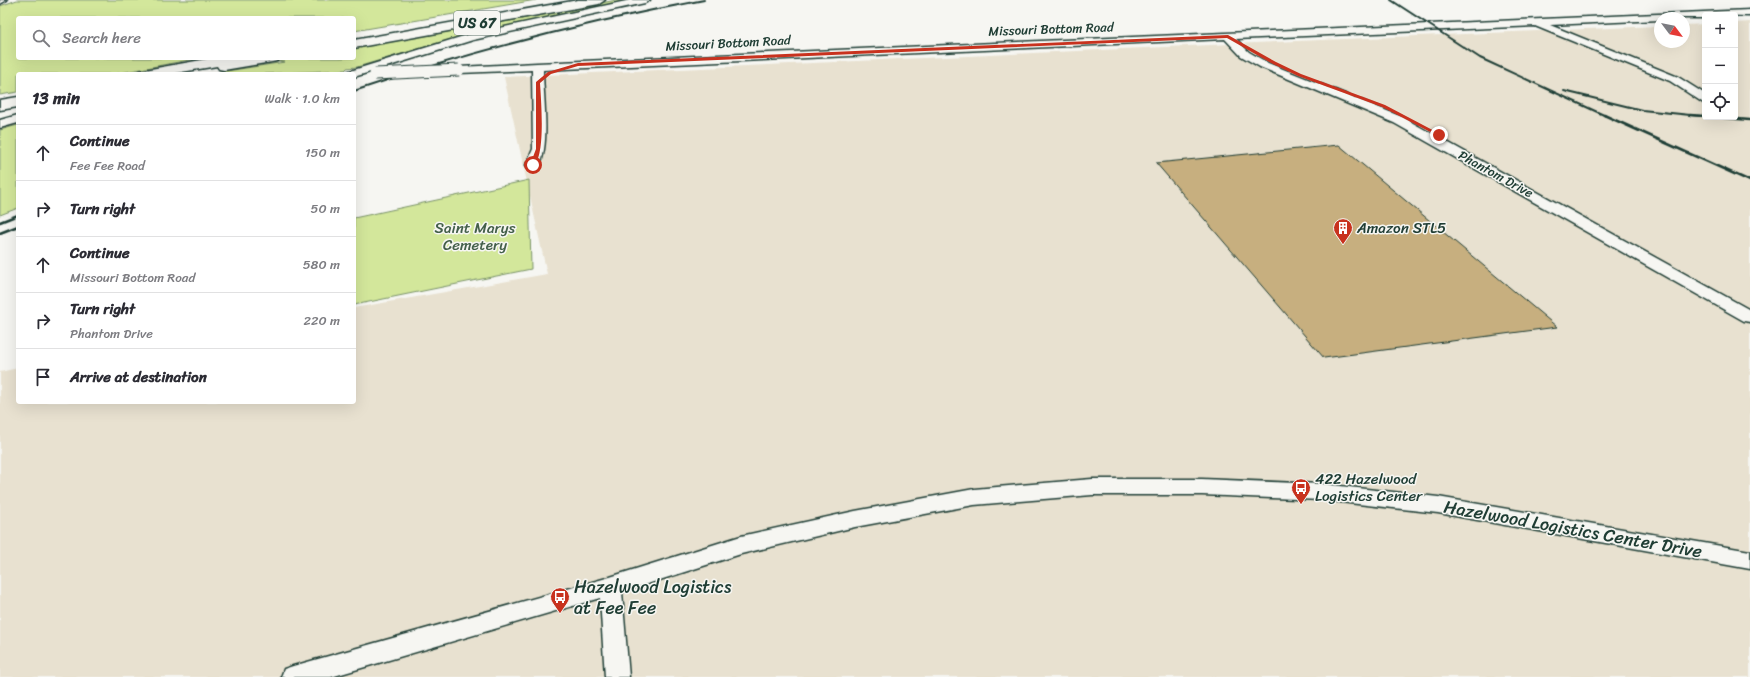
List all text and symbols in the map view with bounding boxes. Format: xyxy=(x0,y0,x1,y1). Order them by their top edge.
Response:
road number: US 67 xyxy=(454,11,500,35)
north arrow xyxy=(1654,12,1690,48)
map controls xyxy=(1702,12,1738,120)
button: + xyxy=(1702,12,1738,48)
street label: Missouri Bottom Road xyxy=(988,15,1115,43)
search box xyxy=(16,16,356,60)
text: Search here xyxy=(62,25,141,51)
icon: search xyxy=(30,27,52,49)
street label: Missouri Bottom Road xyxy=(665,28,792,58)
button: − xyxy=(1702,48,1738,84)
text: 13 min xyxy=(32,83,80,113)
button: locate xyxy=(1702,84,1738,120)
text: Walk · 1.0 km xyxy=(265,87,340,110)
route end xyxy=(1430,126,1448,144)
text: Continue xyxy=(70,128,130,154)
text: 150 m xyxy=(305,141,340,164)
icon: ahead xyxy=(32,142,54,164)
street label: Phantom Drive xyxy=(1454,144,1538,204)
text: Fee Fee Road xyxy=(70,154,145,177)
route start xyxy=(524,156,542,174)
text: Turn right xyxy=(70,196,135,222)
text: 50 m xyxy=(310,197,340,220)
icon: right xyxy=(32,198,54,220)
park label: Saint Marys Cemetery xyxy=(435,215,516,258)
place label: Amazon STL5 xyxy=(1356,215,1446,241)
building icon: Amazon STL5 xyxy=(1332,217,1354,245)
text: Continue xyxy=(70,240,130,266)
text: 580 m xyxy=(303,253,340,276)
icon: ahead xyxy=(32,254,54,276)
text: Missouri Bottom Road xyxy=(70,266,195,289)
text: Turn right xyxy=(70,296,135,322)
text: 220 m xyxy=(303,309,340,332)
icon: right xyxy=(32,310,54,332)
text: Phantom Drive xyxy=(70,322,153,345)
text: Arrive at destination xyxy=(70,364,207,390)
icon: arrive xyxy=(32,366,54,388)
place label: 422 Hazelwood Logistics Center xyxy=(1315,466,1423,509)
bus stop icon: 422 Hazelwood Logistics Center xyxy=(1290,477,1312,505)
street label: Hazelwood Logistics Center Drive xyxy=(1441,491,1705,567)
place label: Hazelwood Logistics at Fee Fee xyxy=(574,571,732,624)
bus stop icon: Hazelwood Logistics at Fee Fee xyxy=(549,586,571,614)

